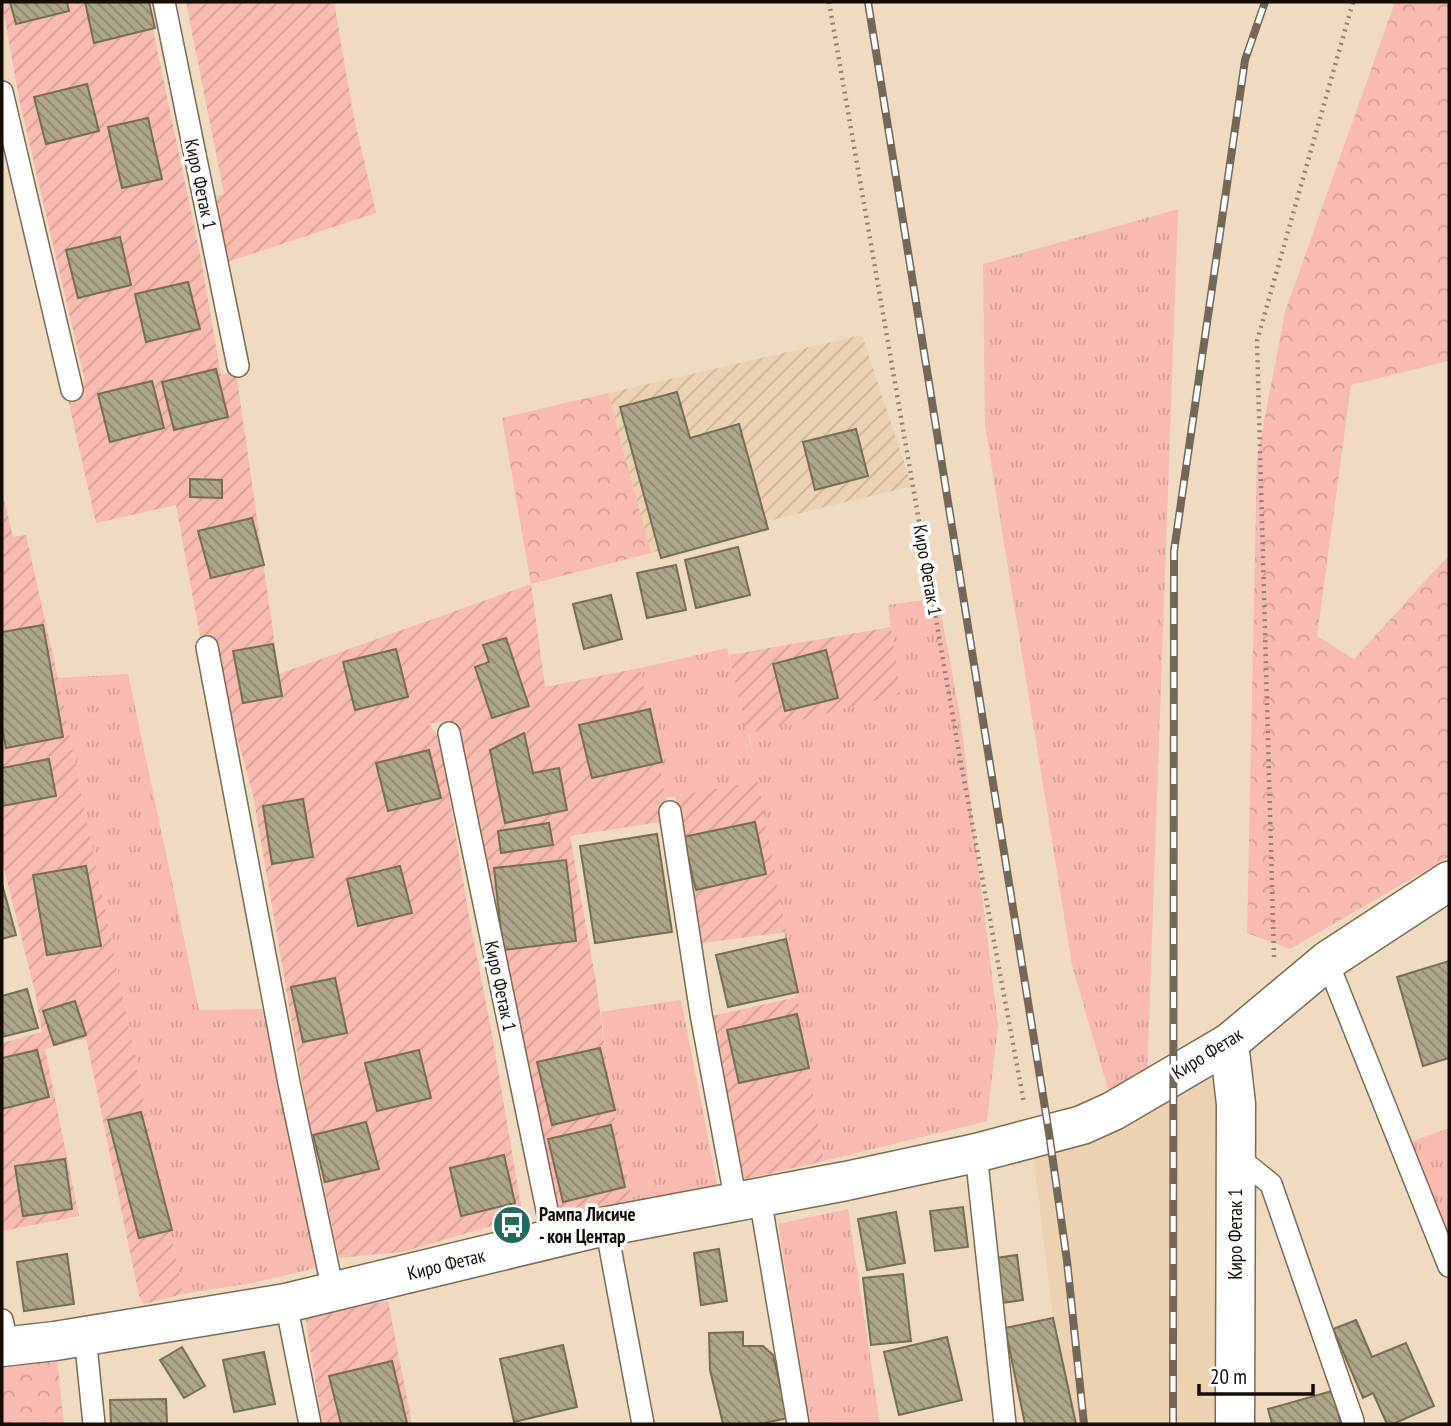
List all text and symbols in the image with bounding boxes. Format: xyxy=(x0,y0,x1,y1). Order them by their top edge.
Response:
street label: Киро Фетак 1 xyxy=(180,137,222,231)
street label: Киро Фетак 1 xyxy=(908,523,948,617)
street label: Киро Фетак 1 xyxy=(480,939,522,1033)
street label: Киро Фетак xyxy=(1167,1022,1247,1084)
street label: Киро Фетак 1 xyxy=(1223,1188,1247,1280)
place label: Рампа Лисиче - кон Центар xyxy=(539,1202,636,1248)
bus stop icon: Рампа Лисиче - кон Центар xyxy=(491,1204,533,1246)
street label: Киро Фетак xyxy=(405,1243,488,1285)
scale bar xyxy=(1199,1352,1313,1396)
text: 20 m xyxy=(1210,1363,1247,1390)

